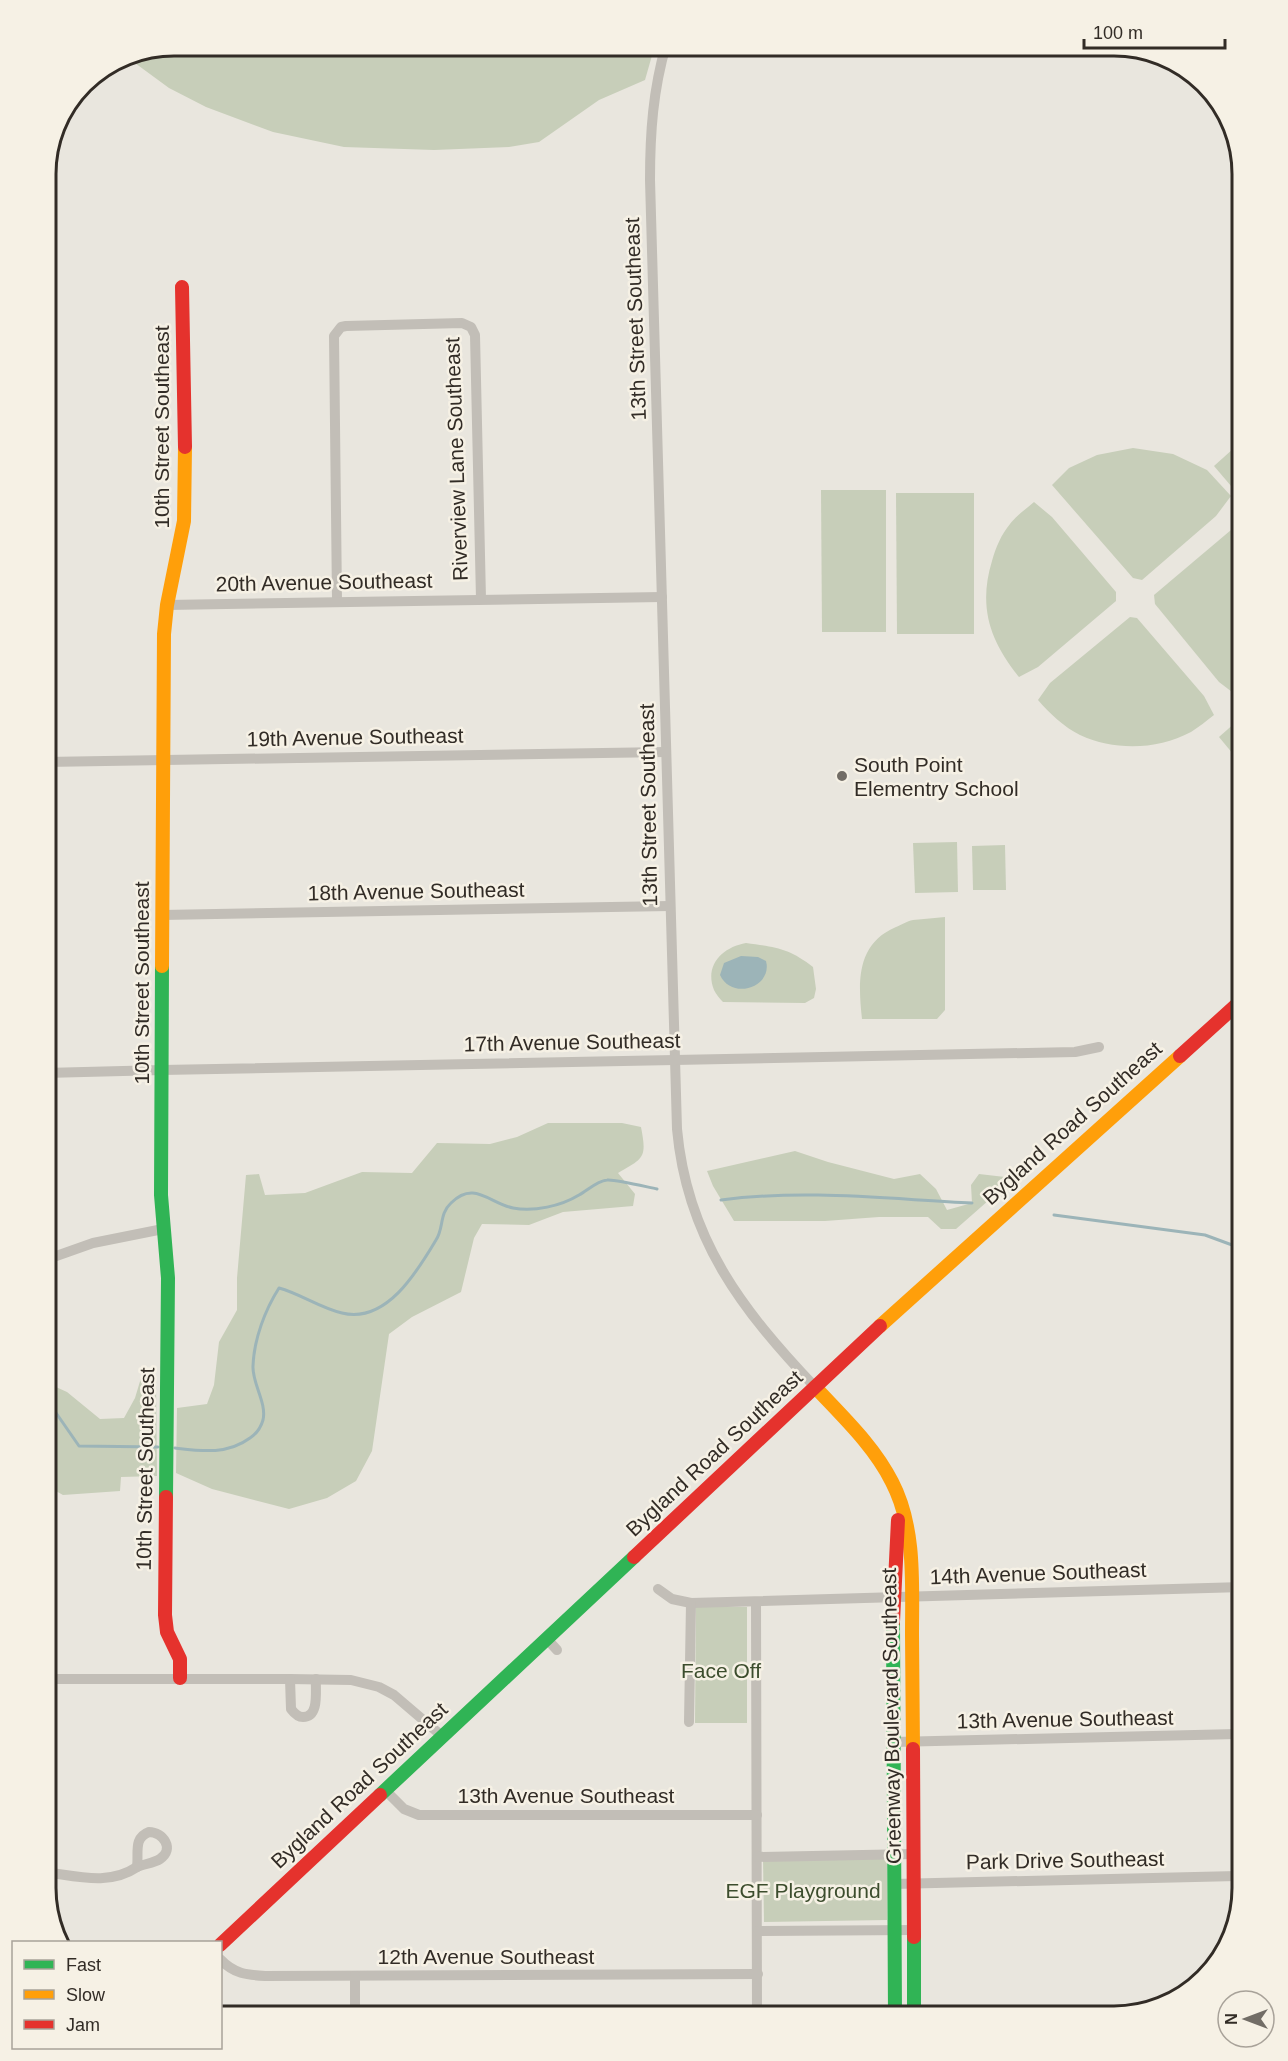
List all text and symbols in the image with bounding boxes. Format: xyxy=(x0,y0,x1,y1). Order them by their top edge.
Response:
scale bar xyxy=(1084,12,1225,50)
text: 100 m xyxy=(1093,23,1143,43)
street label: 13th Street Southeast xyxy=(620,217,650,421)
street label: 10th Street Southeast xyxy=(150,325,173,529)
street label: Riverview Lane Southeast xyxy=(440,337,472,581)
street label: 20th Avenue Southeast xyxy=(215,569,433,595)
street label: 13th Street Southeast xyxy=(635,703,661,907)
street label: 19th Avenue Southeast xyxy=(246,724,464,750)
place label: South Point Elementry School xyxy=(854,753,1019,800)
marker: South Point Elementry School xyxy=(835,769,849,783)
street label: 18th Avenue Southeast xyxy=(307,878,525,904)
street label: 10th Street Southeast xyxy=(130,881,153,1085)
street label: 17th Avenue Southeast xyxy=(463,1029,681,1055)
street label: Bygland Road Southeast xyxy=(978,1037,1166,1209)
street label: Bygland Road Southeast xyxy=(621,1365,807,1541)
street label: 10th Street Southeast xyxy=(132,1367,158,1571)
street label: 14th Avenue Southeast xyxy=(929,1558,1147,1588)
street label: Greenway Boulevard Southeast xyxy=(877,1567,905,1864)
park label: Face Off xyxy=(681,1659,761,1682)
street label: Bygland Road Southeast xyxy=(266,1697,452,1873)
street label: 13th Avenue Southeast xyxy=(956,1706,1174,1732)
street label: 13th Avenue Southeast xyxy=(458,1784,675,1807)
street label: Park Drive Southeast xyxy=(966,1847,1165,1873)
park label: EGF Playground xyxy=(725,1879,881,1902)
legend xyxy=(12,1941,222,2049)
street label: 12th Avenue Southeast xyxy=(378,1945,595,1968)
text: Fast xyxy=(66,1955,101,1975)
text: Slow xyxy=(66,1985,106,2005)
north arrow xyxy=(1216,1989,1276,2049)
text: N xyxy=(1223,2013,1240,2025)
text: Jam xyxy=(66,2015,100,2035)

